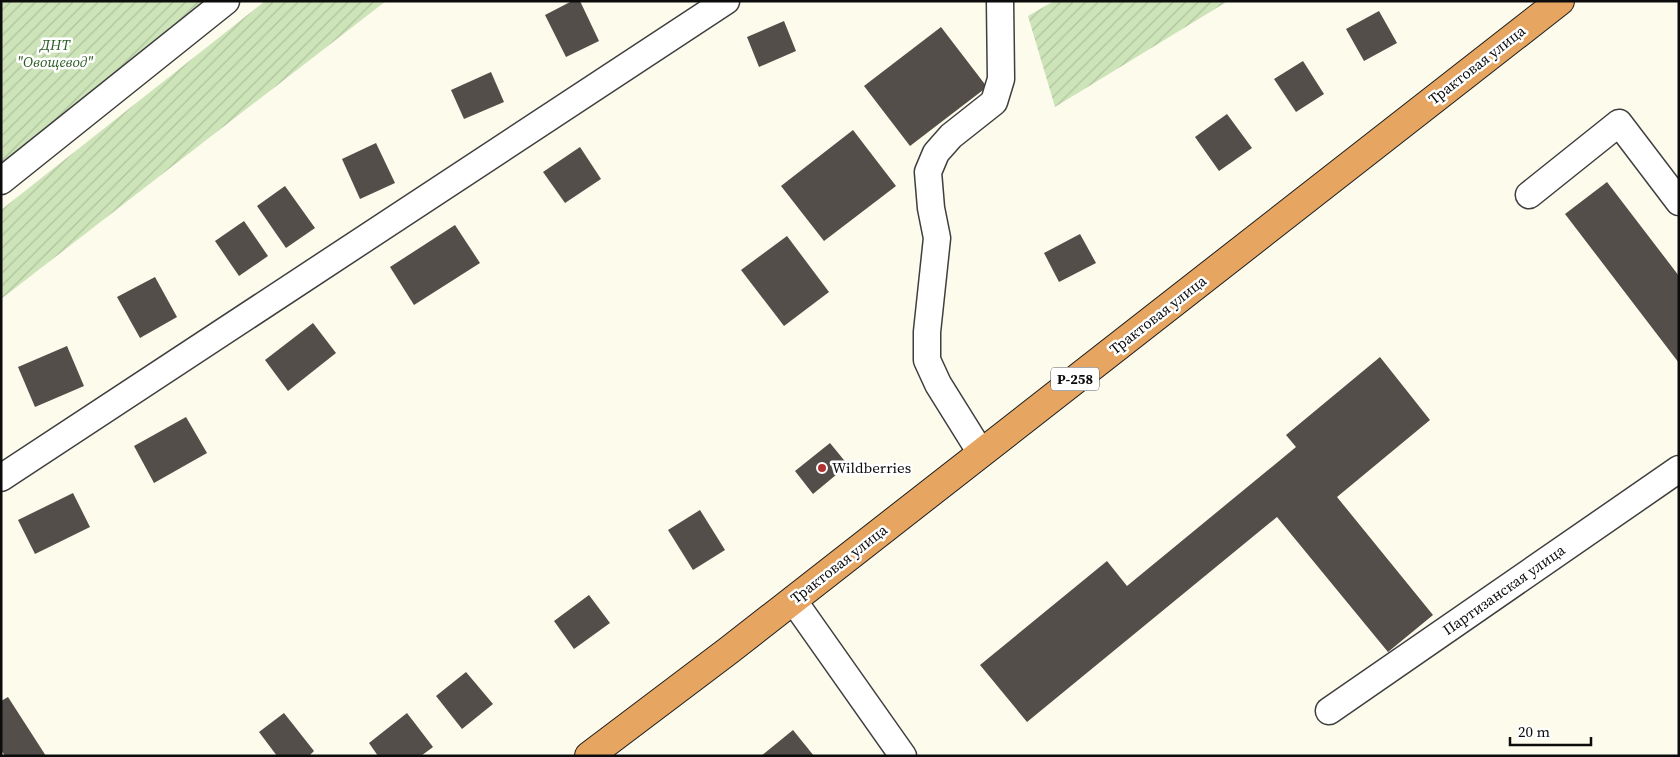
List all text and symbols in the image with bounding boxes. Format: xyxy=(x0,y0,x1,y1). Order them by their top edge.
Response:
street label: Трактовая улица xyxy=(1424,20,1530,109)
park label: ДНТ "Овощевод" xyxy=(17,34,94,72)
street label: Трактовая улица xyxy=(1105,270,1211,359)
road number: Р-258 xyxy=(1051,368,1099,390)
place label: Wildberries xyxy=(832,457,911,478)
marker: Wildberries xyxy=(816,462,828,474)
street label: Трактовая улица xyxy=(786,519,892,608)
street label: Партизанская улица xyxy=(1438,539,1569,640)
scale bar xyxy=(1510,714,1591,746)
text: 20 m xyxy=(1518,721,1550,742)

